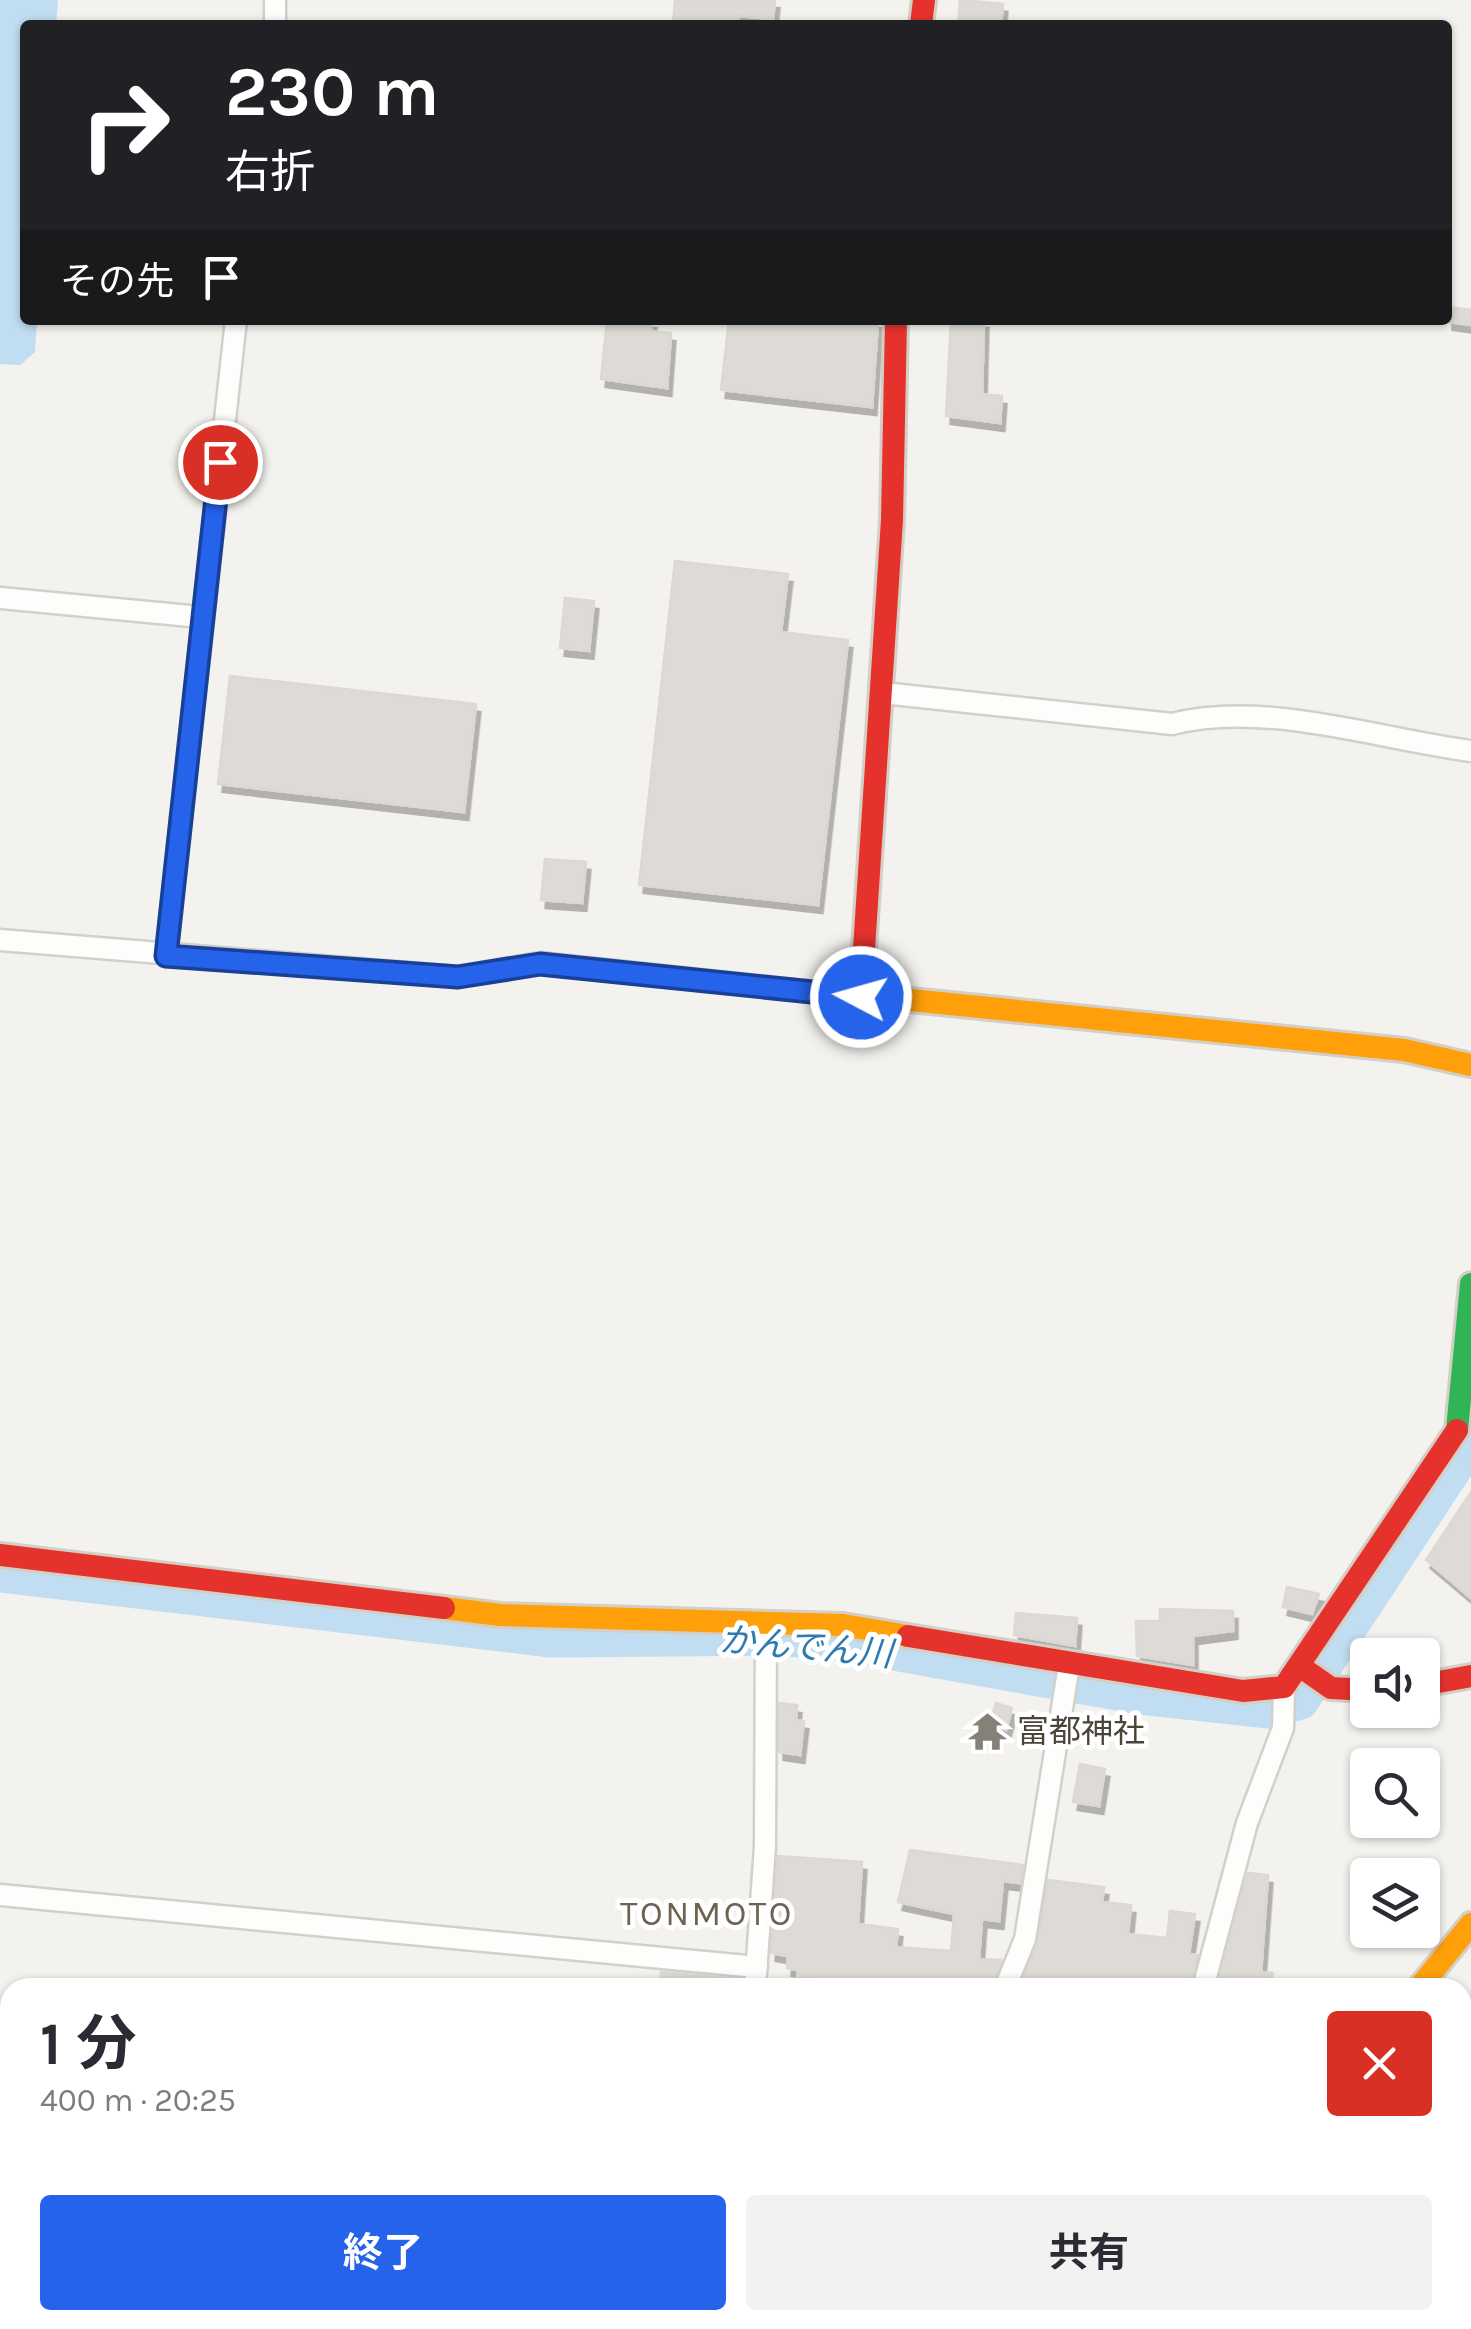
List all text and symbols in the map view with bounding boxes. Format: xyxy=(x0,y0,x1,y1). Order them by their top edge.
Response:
text: 230 m xyxy=(225,51,439,133)
icon: right xyxy=(60,60,190,190)
text: 右折 xyxy=(225,146,315,198)
icon: arrive xyxy=(194,250,249,305)
text: その先 xyxy=(60,259,174,304)
pin xyxy=(178,420,263,505)
icon: arrive xyxy=(193,435,248,490)
position arrow xyxy=(809,945,913,1049)
water label: かんでん川 xyxy=(718,1619,898,1675)
map controls xyxy=(1350,1638,1440,1948)
button: sound xyxy=(1350,1638,1440,1728)
temple icon: 富都神社 xyxy=(966,1710,1008,1752)
place label: 富都神社 xyxy=(1017,1713,1145,1750)
button: search xyxy=(1350,1748,1440,1838)
button: layers xyxy=(1350,1858,1440,1948)
district label: TONMOTO xyxy=(620,1893,794,1934)
text: 1 分 xyxy=(40,2009,137,2079)
button: close xyxy=(1327,2011,1432,2116)
text: 400 m · 20:25 xyxy=(40,2082,236,2119)
button: 終了 xyxy=(40,2195,726,2310)
button: 共有 xyxy=(746,2195,1432,2310)

